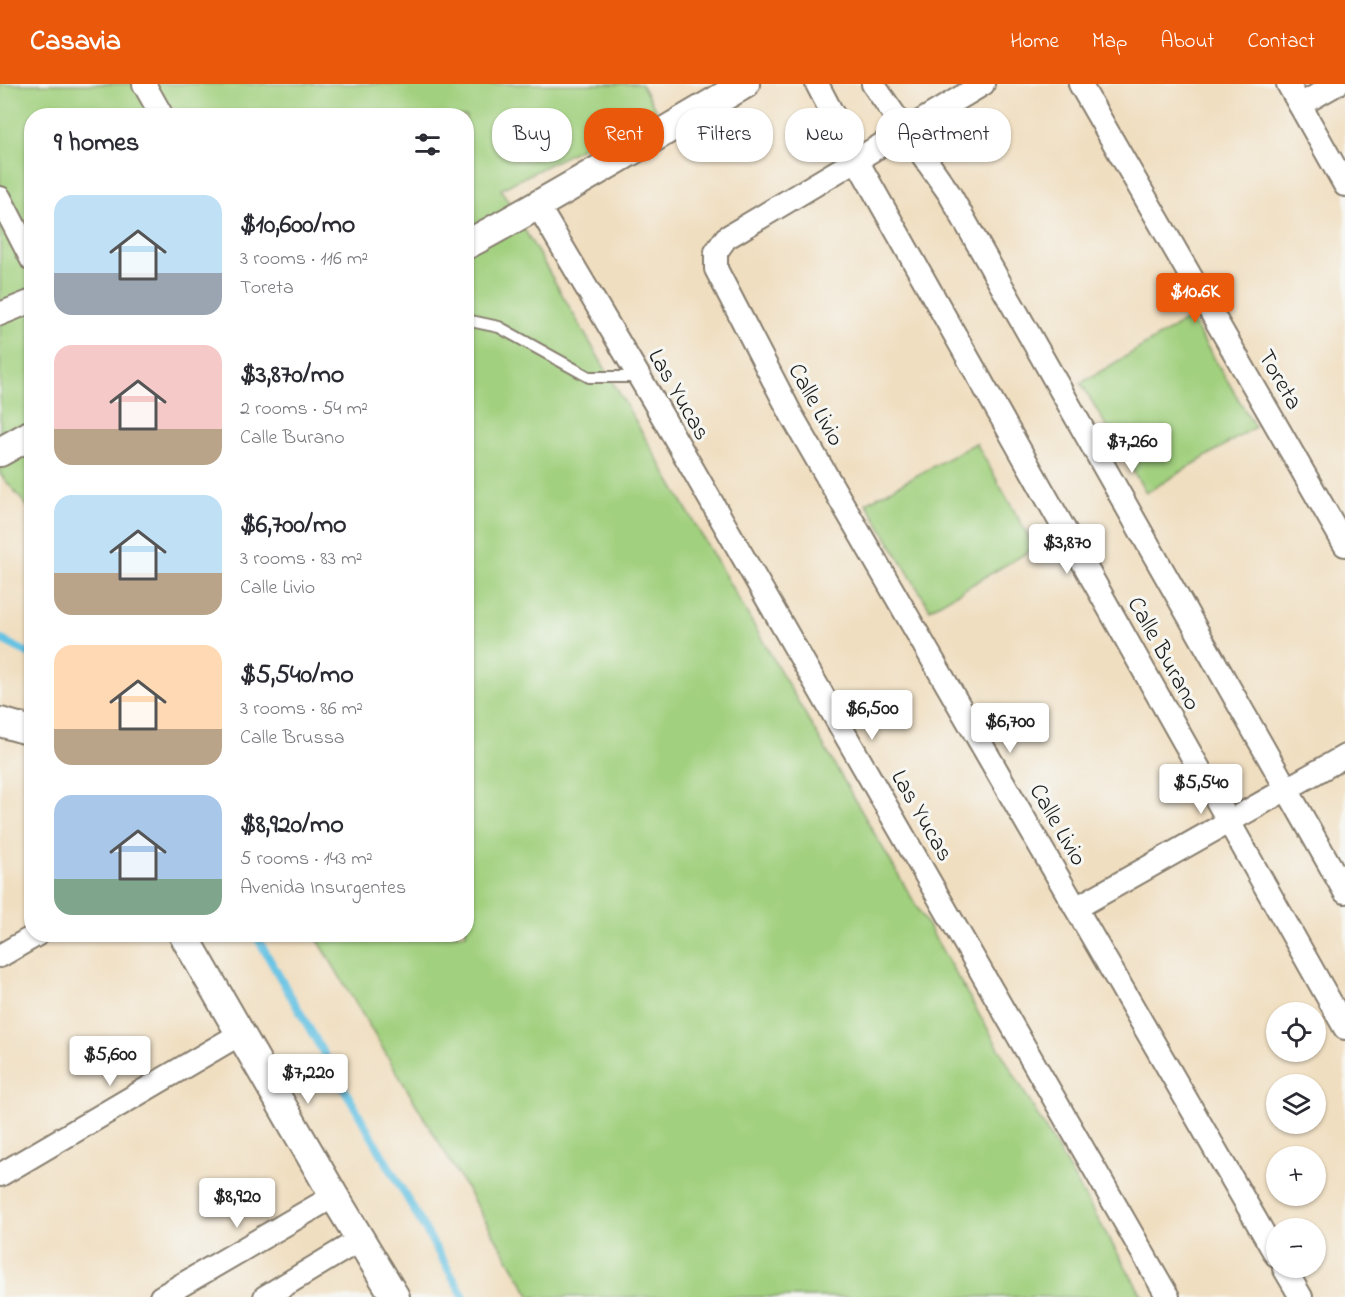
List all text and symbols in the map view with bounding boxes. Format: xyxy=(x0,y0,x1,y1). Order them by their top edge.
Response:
text: Casavia xyxy=(30,22,121,63)
text: Home xyxy=(1010,27,1059,57)
text: Map xyxy=(1092,27,1127,57)
text: About xyxy=(1160,27,1214,57)
text: Contact xyxy=(1247,27,1315,57)
chip: Buy xyxy=(492,108,572,162)
chip: Rent xyxy=(584,108,664,162)
chip: Filters xyxy=(676,108,773,162)
chip: New xyxy=(785,108,864,162)
chip: Apartment xyxy=(876,108,1011,162)
text: 9 homes xyxy=(54,125,139,163)
icon: filters xyxy=(411,128,444,161)
text: $10,600/mo xyxy=(240,207,355,245)
icon: home xyxy=(102,219,174,291)
text: 3 rooms · 116 m² xyxy=(240,245,368,274)
pin: $10.6K xyxy=(1146,273,1244,324)
text: Toreta xyxy=(240,274,294,303)
text: $10.6K xyxy=(1170,278,1220,307)
street label: Las Yucas xyxy=(638,343,718,448)
street label: Toreta xyxy=(1248,344,1310,417)
text: $3,870/mo xyxy=(240,357,344,395)
street label: Calle Livio xyxy=(778,357,852,453)
icon: home xyxy=(102,369,174,441)
text: 2 rooms · 54 m² xyxy=(240,395,368,424)
pin: $7,260 xyxy=(1083,423,1181,474)
text: Calle Burano xyxy=(240,424,345,453)
text: $7,260 xyxy=(1106,428,1158,457)
text: $6,700/mo xyxy=(240,507,347,545)
icon: home xyxy=(102,519,174,591)
pin: $3,870 xyxy=(1018,524,1116,575)
text: $3,870 xyxy=(1043,529,1091,558)
text: 3 rooms · 83 m² xyxy=(240,545,362,574)
text: Calle Livio xyxy=(240,574,315,603)
street label: Calle Burano xyxy=(1117,591,1209,718)
text: $5,540/mo xyxy=(240,657,354,695)
icon: home xyxy=(102,669,174,741)
pin: $6,500 xyxy=(823,690,921,741)
text: 3 rooms · 86 m² xyxy=(240,695,363,724)
text: $6,500 xyxy=(845,695,899,724)
pin: $6,700 xyxy=(961,703,1059,754)
text: $6,700 xyxy=(985,708,1035,737)
text: Calle Brussa xyxy=(240,724,345,753)
street label: Las Yucas xyxy=(881,764,961,869)
pin: $5,540 xyxy=(1152,764,1250,815)
text: $5,540 xyxy=(1173,769,1229,798)
street label: Calle Livio xyxy=(1019,777,1095,873)
text: $8,920/mo xyxy=(240,807,344,845)
icon: home xyxy=(102,819,174,891)
text: 5 rooms · 143 m² xyxy=(240,845,373,874)
text: Avenida Insurgentes xyxy=(240,874,406,903)
map controls xyxy=(1266,1002,1326,1278)
button: locate xyxy=(1266,1002,1326,1062)
pin: $5,600 xyxy=(61,1036,159,1087)
text: $5,600 xyxy=(83,1041,137,1070)
pin: $7,220 xyxy=(259,1054,357,1105)
text: $7,220 xyxy=(282,1059,334,1088)
button: layers xyxy=(1266,1074,1326,1134)
button: + xyxy=(1266,1146,1326,1206)
pin: $8,920 xyxy=(188,1178,286,1229)
text: $8,920 xyxy=(213,1183,261,1212)
button: − xyxy=(1266,1218,1326,1278)

